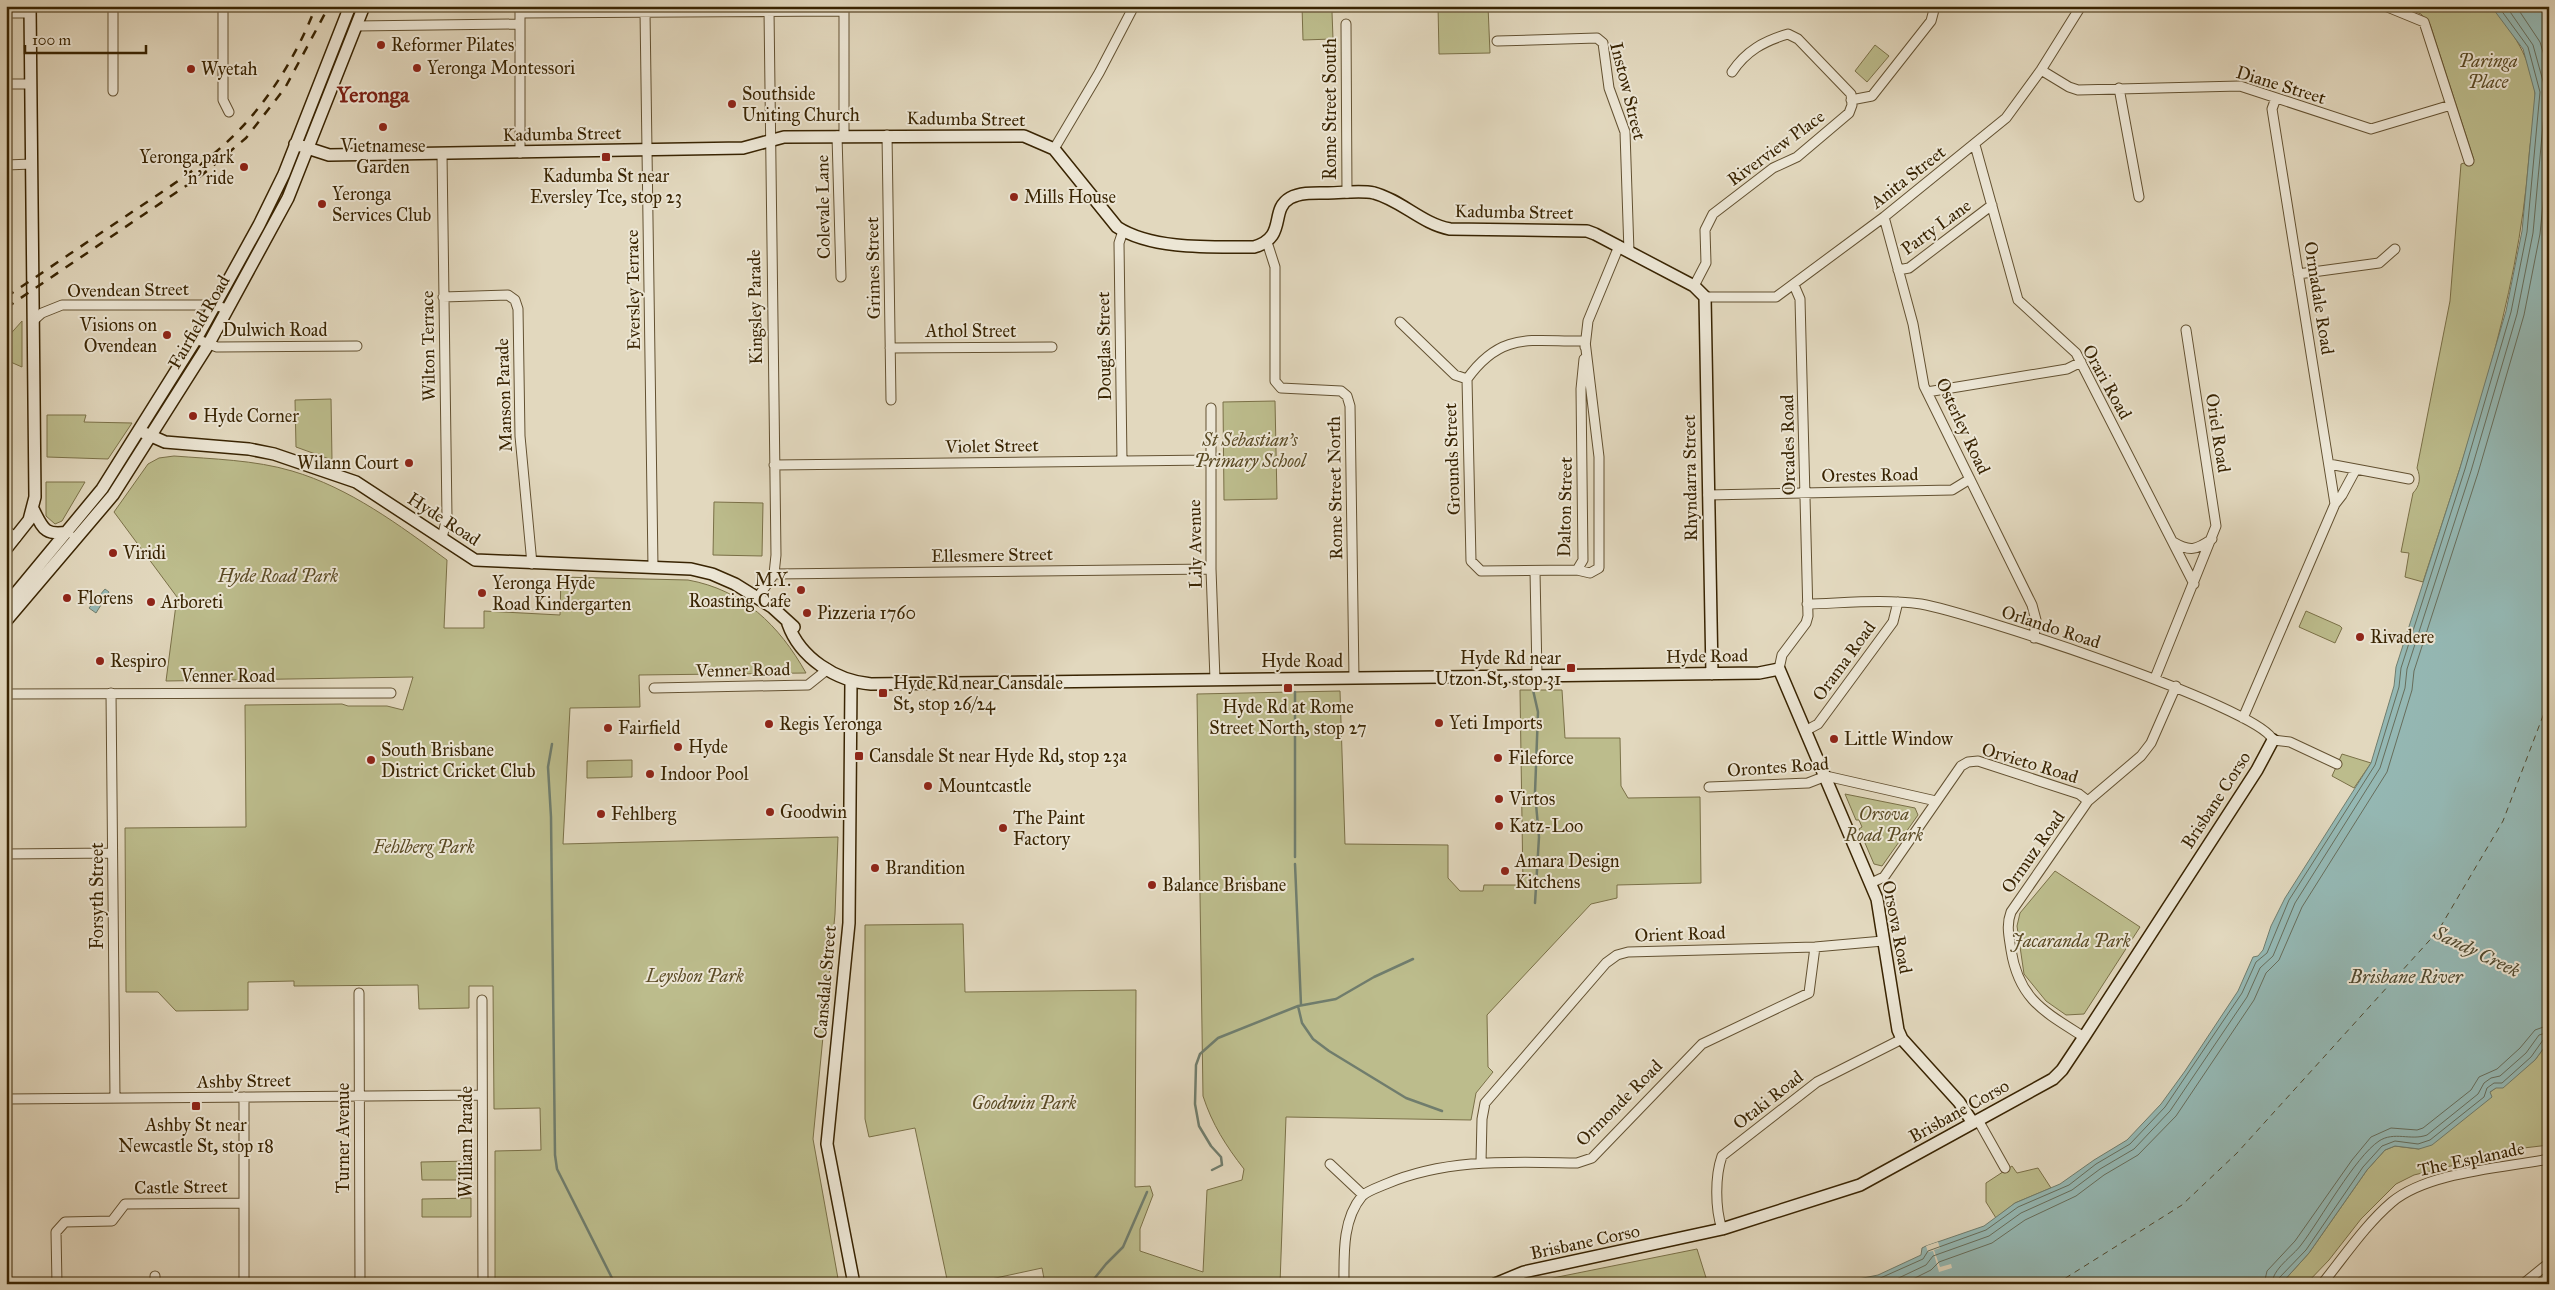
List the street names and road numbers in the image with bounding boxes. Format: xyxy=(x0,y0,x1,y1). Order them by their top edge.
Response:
street label: Rome Street South xyxy=(1319,38,1341,180)
street label: Instow Street xyxy=(1605,40,1651,143)
street label: Diane Street xyxy=(2234,61,2329,109)
street label: Riverview Place xyxy=(1723,105,1829,191)
street label: Kadumba Street xyxy=(906,107,1026,131)
street label: Kadumba Street xyxy=(502,122,622,146)
street label: Anita Street xyxy=(1865,140,1950,214)
street label: Colevale Lane xyxy=(811,155,835,259)
street label: Party Lane xyxy=(1897,194,1975,260)
street label: Kadumba Street xyxy=(1454,200,1574,224)
street label: Grimes Street xyxy=(861,216,885,319)
street label: Eversley Terrace xyxy=(621,229,645,351)
street label: Ormadale Road xyxy=(2299,240,2339,356)
street label: Kingsley Parade xyxy=(743,249,768,365)
street label: Fairfield Road xyxy=(163,271,235,373)
street label: Ovendean Street xyxy=(67,278,190,302)
street label: Wilton Terrace xyxy=(416,291,440,401)
street label: Douglas Street xyxy=(1092,291,1117,401)
street label: Dulwich Road xyxy=(223,319,327,341)
street label: Athol Street xyxy=(925,320,1017,342)
street label: Manson Parade xyxy=(491,338,517,452)
street label: Orari Road xyxy=(2077,341,2137,423)
street label: Osterley Road xyxy=(1931,374,1995,478)
street label: Oriel Road xyxy=(2201,392,2235,474)
street label: Orcades Road xyxy=(1776,394,1800,496)
street label: Grounds Street xyxy=(1439,402,1465,516)
street label: Rhyndarra Street xyxy=(1678,414,1702,542)
street label: Rome Street North xyxy=(1323,416,1347,560)
street label: Violet Street xyxy=(944,434,1040,458)
street label: Dalton Street xyxy=(1553,456,1577,557)
street label: Orestes Road xyxy=(1821,463,1919,487)
street label: Hyde Road xyxy=(404,487,484,551)
street label: Lily Avenue xyxy=(1183,499,1207,589)
street label: Ellesmere Street xyxy=(931,543,1054,567)
street label: Orlando Road xyxy=(1999,601,2103,653)
street label: Orama Road xyxy=(1808,617,1880,705)
street label: Hyde Road xyxy=(1666,644,1748,668)
street label: Hyde Road xyxy=(1261,650,1343,672)
street label: Venner Road xyxy=(694,658,791,682)
street label: Venner Road xyxy=(180,665,275,687)
street label: Orvieto Road xyxy=(1979,738,2081,788)
street label: Brisbane Corso xyxy=(2176,747,2256,853)
street label: Orontes Road xyxy=(1726,752,1830,782)
street label: Ormuz Road xyxy=(1997,807,2069,897)
street label: Forsyth Street xyxy=(86,842,108,950)
street label: Orsova Road xyxy=(1877,879,1917,975)
street label: Orient Road xyxy=(1634,921,1726,947)
street label: Cansdale Street xyxy=(809,924,841,1040)
street label: Ormonde Road xyxy=(1571,1055,1667,1151)
street label: Otaki Road xyxy=(1728,1066,1808,1134)
street label: Ashby Street xyxy=(196,1069,292,1093)
street label: Brisbane Corso xyxy=(1905,1074,2013,1148)
street label: Turner Avenue xyxy=(332,1083,354,1193)
street label: William Parade xyxy=(455,1086,477,1198)
street label: The Esplanade xyxy=(2416,1137,2526,1181)
street label: Castle Street xyxy=(134,1175,229,1199)
street label: Brisbane Corso xyxy=(1528,1220,1642,1264)

